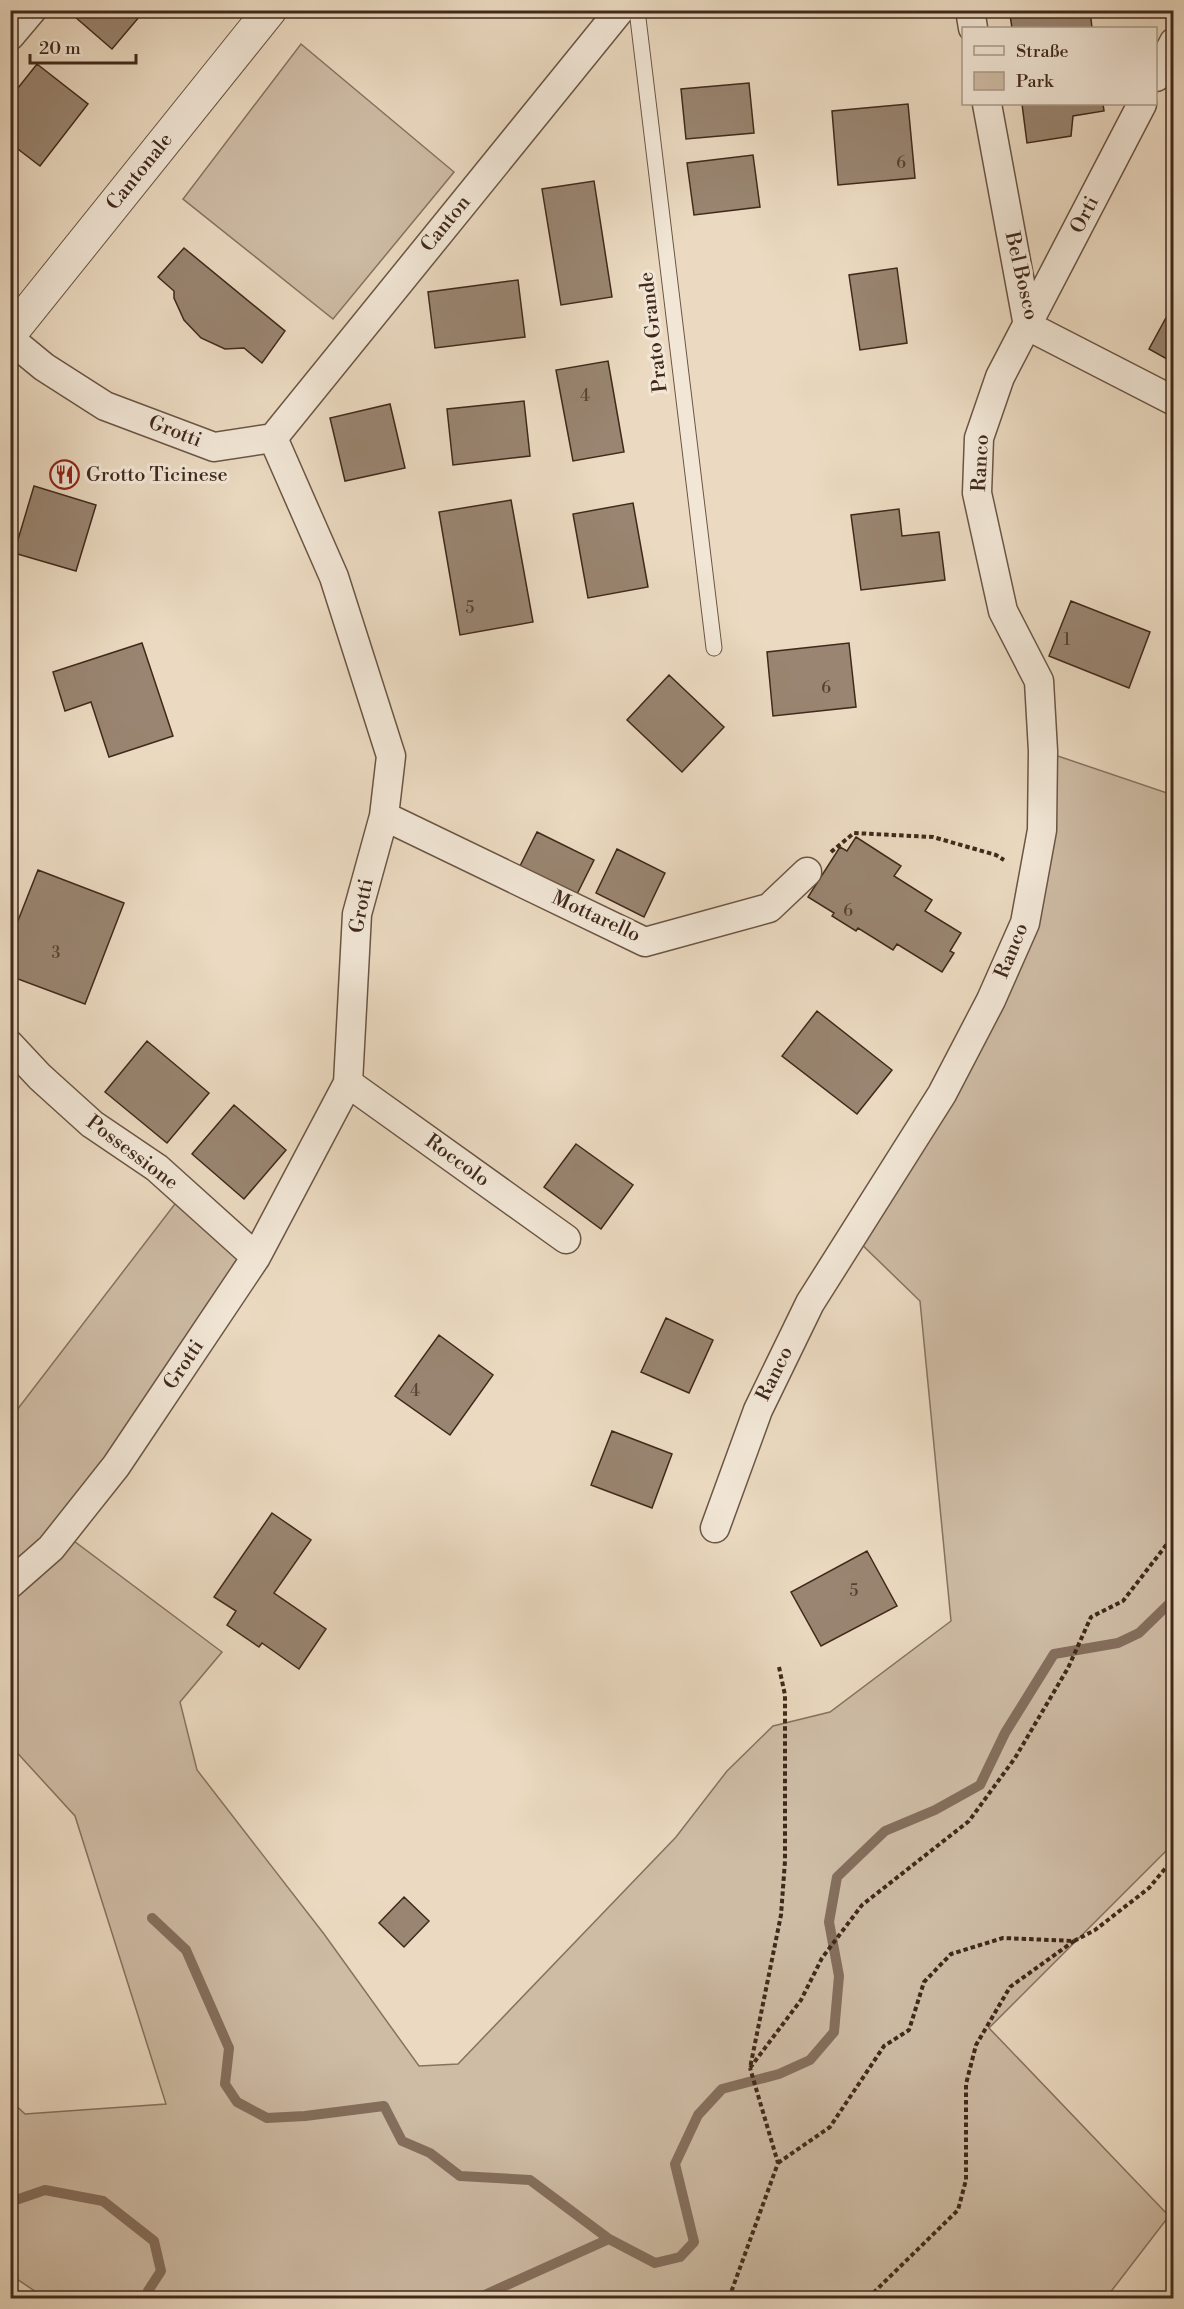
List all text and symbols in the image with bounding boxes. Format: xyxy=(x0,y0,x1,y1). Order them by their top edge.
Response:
scale bar xyxy=(30,27,136,65)
legend xyxy=(962,27,1157,105)
text: 20 m xyxy=(39,37,81,60)
text: Straße xyxy=(1016,40,1069,63)
text: Park xyxy=(1016,70,1055,93)
street label: Cantonale xyxy=(101,128,179,216)
house number: 6 xyxy=(896,153,906,173)
street label: Canton xyxy=(416,191,476,257)
street label: Orti xyxy=(1065,192,1105,238)
street label: Bel Bosco xyxy=(999,229,1043,322)
street label: Prato Grande xyxy=(634,270,674,394)
house number: 4 xyxy=(580,386,590,406)
street label: Grotti xyxy=(145,410,206,454)
street label: Ranco xyxy=(967,434,995,492)
restaurant icon: Grotto Ticinese xyxy=(49,459,81,491)
place label: Grotto Ticinese xyxy=(86,463,228,488)
house number: 5 xyxy=(466,598,475,618)
house number: 1 xyxy=(1064,630,1071,650)
house number: 6 xyxy=(821,678,831,698)
street label: Grotti xyxy=(344,876,380,935)
street label: Mottarello xyxy=(548,886,644,948)
house number: 6 xyxy=(843,901,853,921)
street label: Ranco xyxy=(990,920,1034,982)
house number: 3 xyxy=(52,943,61,963)
street label: Possessione xyxy=(81,1110,183,1196)
street label: Roccolo xyxy=(420,1129,494,1193)
street label: Grotti xyxy=(158,1335,210,1395)
street label: Ranco xyxy=(751,1343,799,1405)
house number: 4 xyxy=(410,1381,420,1401)
house number: 5 xyxy=(850,1581,859,1601)

